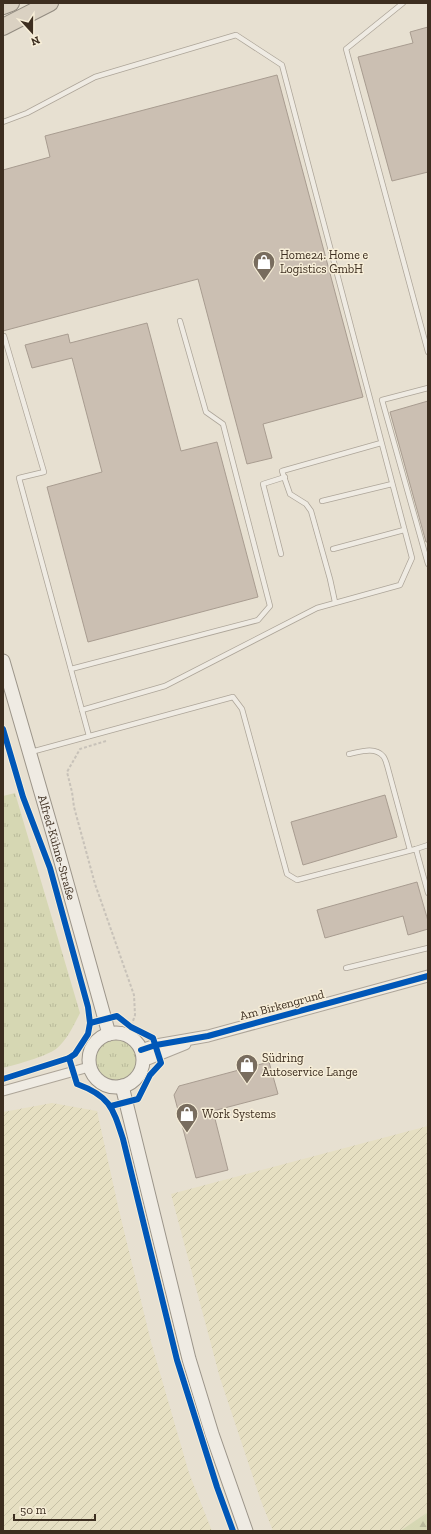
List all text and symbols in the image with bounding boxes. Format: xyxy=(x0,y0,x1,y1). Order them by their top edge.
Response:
north arrow xyxy=(12,12,52,52)
text: N xyxy=(29,33,42,49)
place label: Home24. Home e Logistics GmbH xyxy=(280,248,369,276)
shop icon: Home24. Home e Logistics GmbH xyxy=(251,249,277,282)
street label: Alfred-Kühne-Straße xyxy=(35,793,78,902)
street label: Am Birkengrund xyxy=(238,987,326,1023)
place label: Südring Autoservice Lange xyxy=(262,1051,358,1079)
shop icon: Südring Autoservice Lange xyxy=(234,1052,260,1085)
shop icon: Work Systems xyxy=(174,1101,200,1134)
place label: Work Systems xyxy=(202,1107,276,1121)
scale bar xyxy=(14,1496,95,1522)
text: 50 m xyxy=(20,1503,47,1517)

